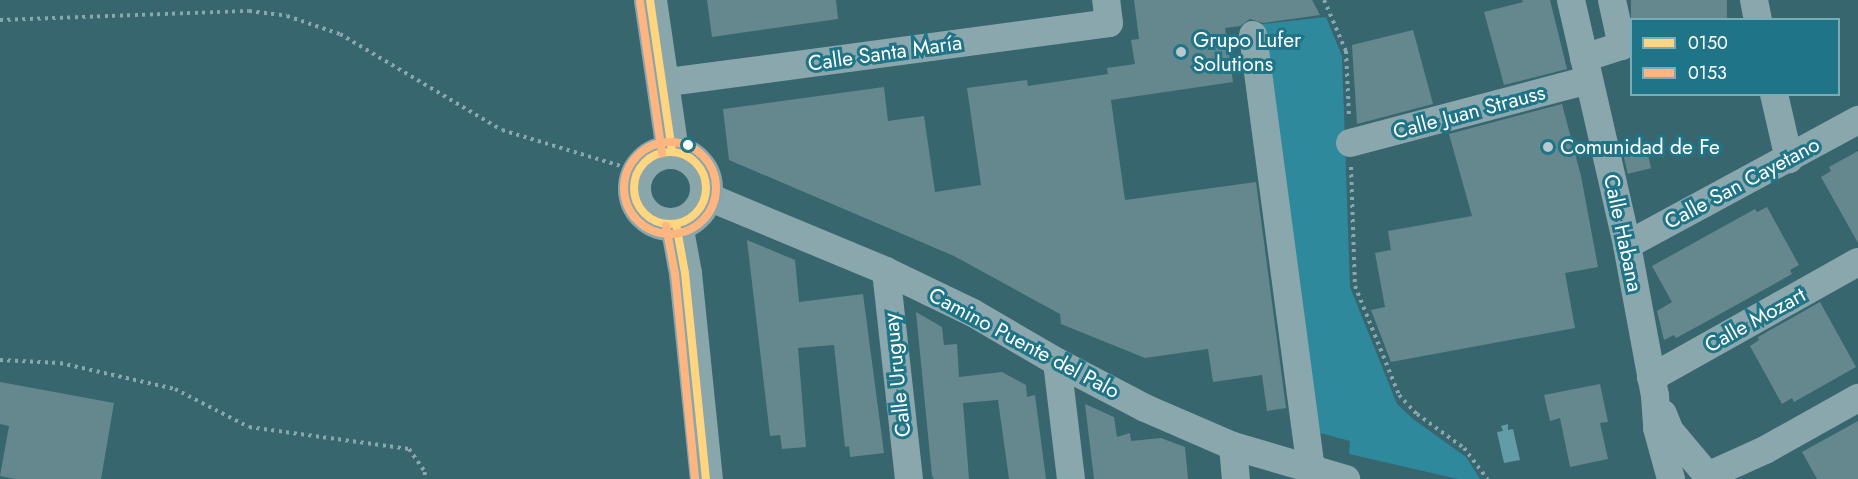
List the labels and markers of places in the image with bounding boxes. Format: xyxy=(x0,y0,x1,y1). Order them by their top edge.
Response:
place label: Grupo Lufer Solutions xyxy=(1193,27,1301,77)
marker: Grupo Lufer Solutions xyxy=(1174,45,1188,59)
place label: Comunidad de Fe xyxy=(1560,134,1720,160)
unlabelled marker xyxy=(682,139,694,151)
marker: Comunidad de Fe xyxy=(1541,140,1555,154)

